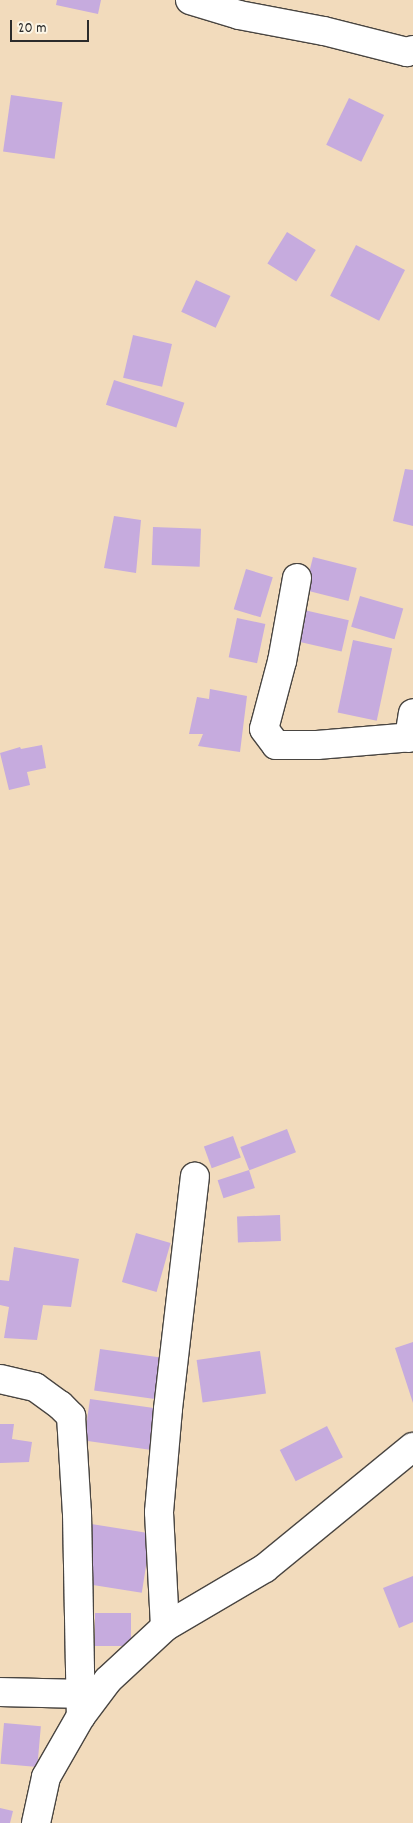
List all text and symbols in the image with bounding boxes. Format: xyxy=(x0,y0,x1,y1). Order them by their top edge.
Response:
scale bar xyxy=(12,10,91,42)
text: 20 m xyxy=(18,18,46,40)

